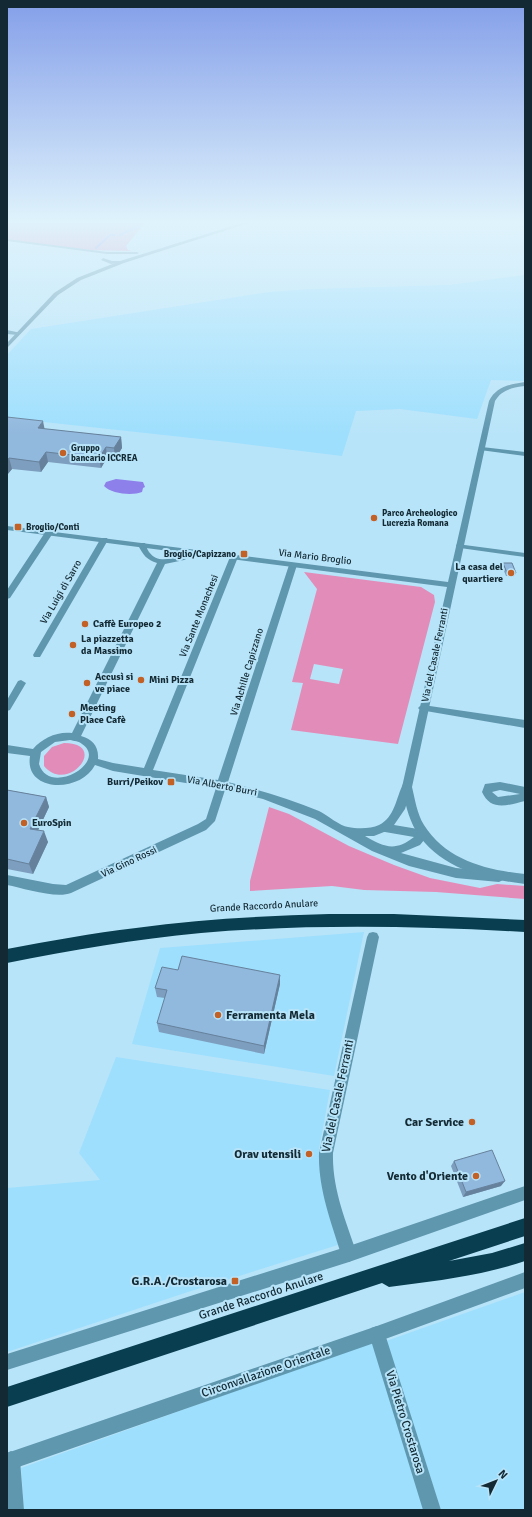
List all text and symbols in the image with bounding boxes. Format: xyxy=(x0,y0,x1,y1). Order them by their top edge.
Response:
place label: Gruppo bancario ICCREA xyxy=(71,443,138,464)
marker: Gruppo bancario ICCREA xyxy=(58,448,68,458)
place label: Parco Archeologico Lucrezia Romana xyxy=(382,508,458,529)
marker: Parco Archeologico Lucrezia Romana xyxy=(369,513,379,523)
marker: Broglio/Conti xyxy=(13,522,23,532)
place label: Broglio/Conti xyxy=(26,522,80,533)
street label: Via Mario Broglio xyxy=(278,547,352,567)
place label: Broglio/Capizzano xyxy=(164,549,236,560)
marker: Broglio/Capizzano xyxy=(239,549,249,559)
street label: Via Luigi di Sarro xyxy=(38,558,84,626)
place label: La casa del quartiere xyxy=(455,561,503,585)
marker: La casa del quartiere xyxy=(506,568,516,578)
street label: Via Sante Monachesi xyxy=(177,573,221,659)
street label: Via del Casale Ferranti xyxy=(419,607,451,703)
place label: Caffè Europeo 2 xyxy=(93,618,161,630)
marker: Caffè Europeo 2 xyxy=(80,619,90,629)
street label: Via Achille Capizzano xyxy=(228,627,266,717)
place label: La piazzetta da Massimo xyxy=(81,633,134,657)
marker: La piazzetta da Massimo xyxy=(68,640,78,650)
place label: Accusì si ve piace xyxy=(94,671,133,695)
place label: Mini Pizza xyxy=(149,674,194,686)
marker: Mini Pizza xyxy=(136,675,146,685)
marker: Accusì si ve piace xyxy=(82,678,92,688)
place label: Meeting Place Cafè xyxy=(80,702,126,726)
marker: Meeting Place Cafè xyxy=(67,709,77,719)
street label: Via Alberto Burri xyxy=(186,773,258,799)
place label: Burri/Peikov xyxy=(107,776,163,788)
marker: Burri/Peikov xyxy=(166,777,176,787)
place label: EuroSpin xyxy=(32,817,72,829)
marker: EuroSpin xyxy=(19,818,29,828)
street label: Via Gino Rossi xyxy=(99,844,159,880)
street label: Grande Raccordo Anulare xyxy=(210,897,318,915)
place label: Ferramenta Mela xyxy=(226,1008,315,1023)
marker: Ferramenta Mela xyxy=(213,1010,223,1020)
street label: Via del Casale Ferranti xyxy=(319,1038,357,1154)
place label: Car Service xyxy=(405,1115,464,1130)
marker: Car Service xyxy=(467,1117,477,1127)
place label: Orav utensili xyxy=(234,1147,301,1162)
marker: Orav utensili xyxy=(304,1149,314,1159)
place label: Vento d'Oriente xyxy=(387,1169,468,1184)
marker: Vento d'Oriente xyxy=(471,1171,481,1181)
street label: Grande Raccordo Anulare xyxy=(197,1269,325,1323)
place label: G.R.A./Crostarosa xyxy=(132,1274,227,1289)
marker: G.R.A./Crostarosa xyxy=(230,1276,240,1286)
street label: Circonvallazione Orientale xyxy=(199,1343,333,1401)
street label: Via Pietro Crostarosa xyxy=(382,1369,428,1475)
north arrow xyxy=(476,1461,516,1501)
text: N xyxy=(496,1467,510,1482)

